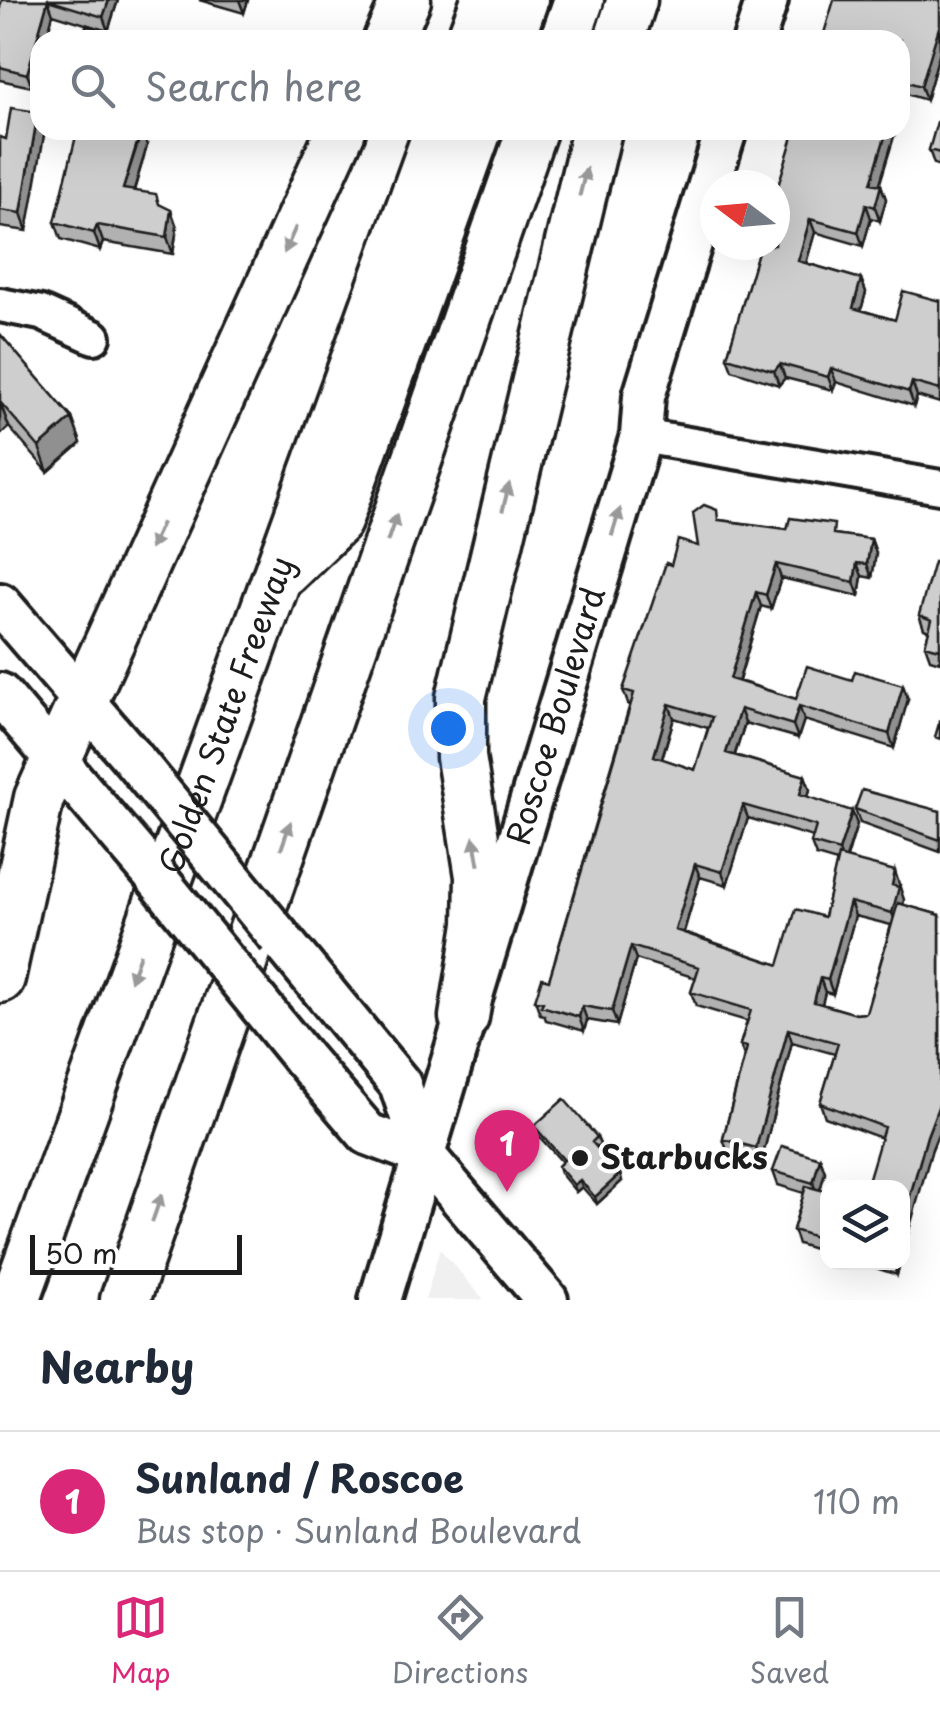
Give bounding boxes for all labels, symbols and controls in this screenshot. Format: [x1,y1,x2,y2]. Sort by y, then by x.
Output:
search box [30,30,910,140]
text: Search here [145,57,362,114]
icon: search [65,58,120,113]
one-way arrow [576,166,592,197]
north arrow [700,170,790,260]
one-way arrow [282,226,299,255]
one-way arrow [499,481,514,512]
one-way arrow [609,507,624,537]
one-way arrow [386,512,401,542]
one-way arrow [148,522,165,551]
street label: Golden State Freeway [145,549,305,880]
street label: Roscoe Boulevard [493,581,616,850]
your location [423,703,474,754]
one-way arrow [279,819,294,849]
one-way arrow [468,835,483,867]
one-way arrow [127,953,142,983]
pin: 1 [474,1110,540,1192]
place label: Starbucks [600,1132,768,1180]
marker: Starbucks [569,1147,591,1169]
map controls [820,1180,910,1270]
button: layers [820,1180,910,1270]
one-way arrow [150,1192,165,1222]
scale bar [30,1230,242,1274]
text: 50 m [45,1231,118,1274]
text: Nearby [40,1334,194,1397]
text: Sunland / Roscoe [135,1449,464,1506]
text: 1 [65,1477,80,1525]
text: 110 m [813,1477,900,1525]
text: Bus stop · Sunland Boulevard [135,1506,581,1554]
tab: Map [111,1590,171,1693]
tab: Directions [392,1590,528,1693]
tab: Saved [750,1590,829,1693]

